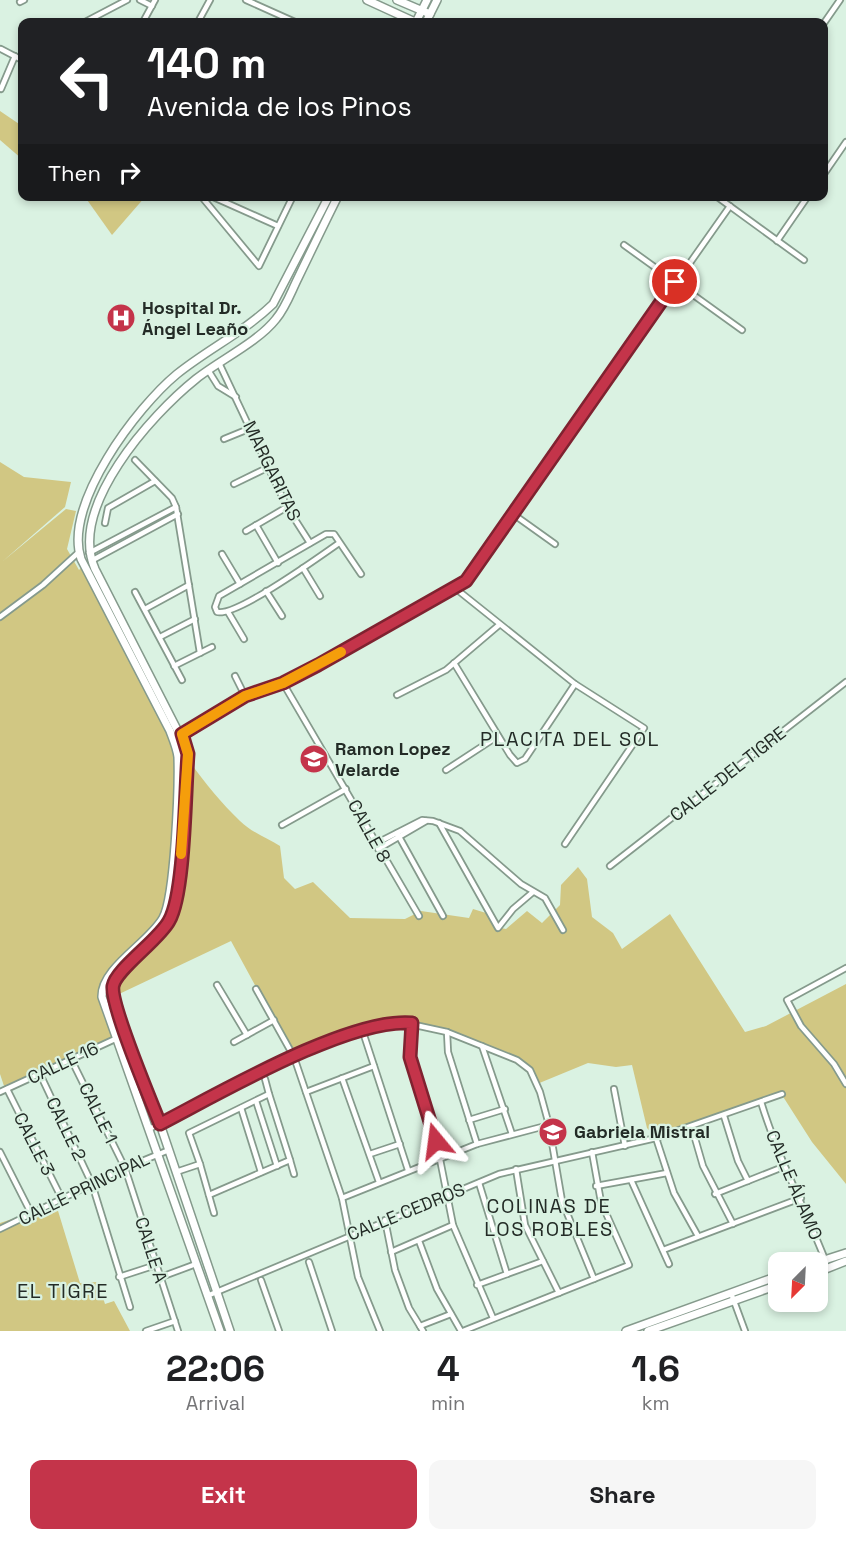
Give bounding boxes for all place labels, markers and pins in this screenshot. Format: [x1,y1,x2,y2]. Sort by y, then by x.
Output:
pin [649,256,700,307]
place label: Hospital Dr. Ángel Leaño [142,296,248,340]
hospital icon: Hospital Dr. Ángel Leaño [105,302,137,334]
place label: Ramon Lopez Velarde [335,737,451,781]
school or university icon: Ramon Lopez Velarde [298,743,330,775]
school or university icon: Gabriela Mistral [537,1116,569,1148]
place label: Gabriela Mistral [574,1120,710,1143]

